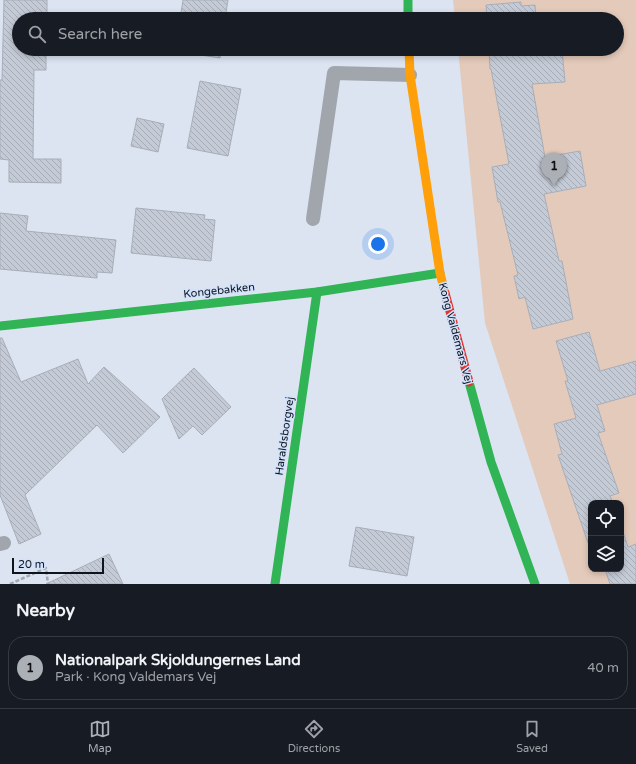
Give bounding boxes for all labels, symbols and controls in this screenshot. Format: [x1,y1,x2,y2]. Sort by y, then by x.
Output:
search box [12,12,624,56]
icon: search [26,23,48,45]
text: Search here [58,25,142,43]
pin: 1 [541,153,567,186]
your location [368,234,388,254]
street label: Kongebakken [183,280,255,301]
street label: Kong Valdemars Vej [436,281,475,385]
street label: Haraldsborgvej [273,396,296,476]
map controls [588,500,624,572]
button: locate [588,500,624,536]
button: layers [588,536,624,572]
scale bar [12,556,104,575]
text: 20 m [18,558,45,571]
text: Nearby [16,600,75,621]
text: Nationalpark Skjoldungernes Land [55,651,301,669]
text: 1 [26,660,34,676]
text: 40 m [587,660,619,676]
text: Park · Kong Valdemars Vej [55,669,216,685]
tab: Map [88,718,112,755]
tab: Directions [288,718,340,755]
tab: Saved [516,718,548,755]

